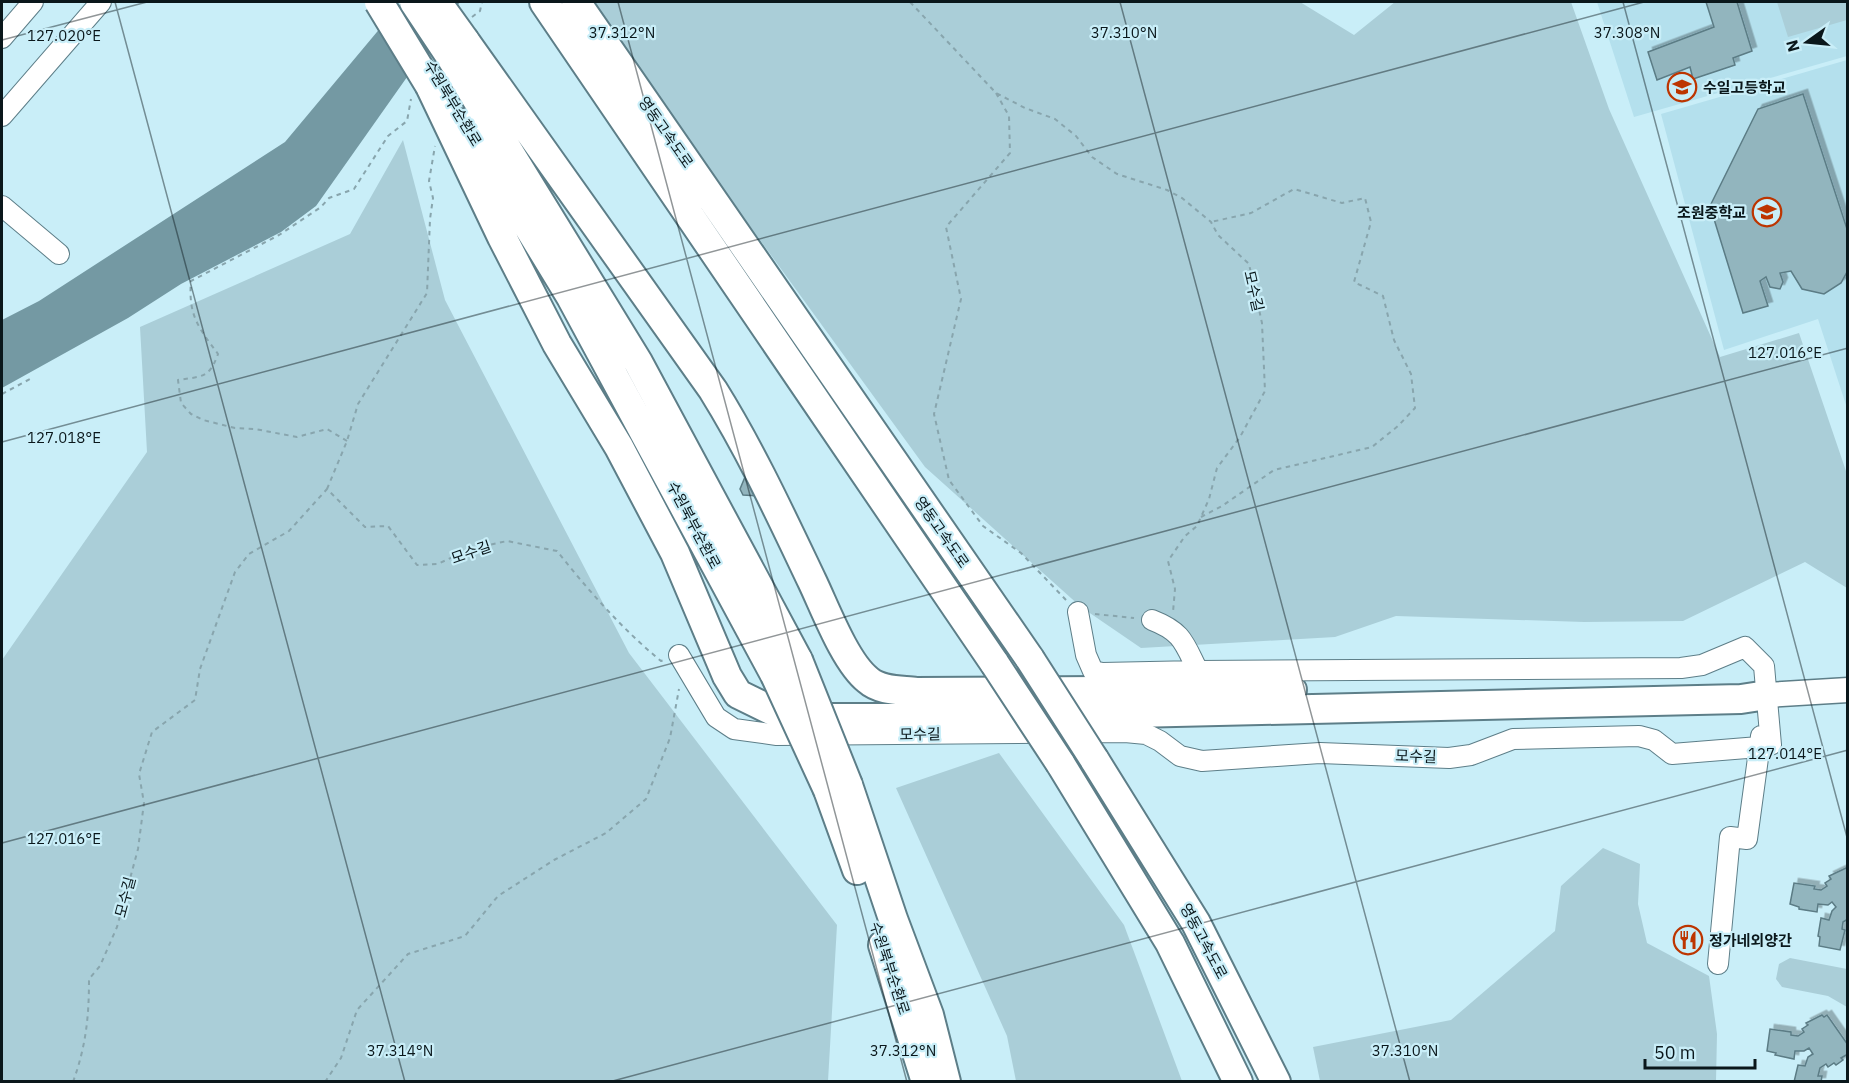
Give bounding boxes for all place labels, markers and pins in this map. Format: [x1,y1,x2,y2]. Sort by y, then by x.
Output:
school or university icon: 수일고등학교 [1666,71,1698,103]
place label: 수일고등학교 [1703,78,1786,97]
school or university icon: 조원중학교 [1751,196,1783,228]
place label: 조원중학교 [1677,203,1746,222]
restaurant icon: 정가네외양간 [1672,924,1704,956]
place label: 정가네외양간 [1709,931,1792,950]

